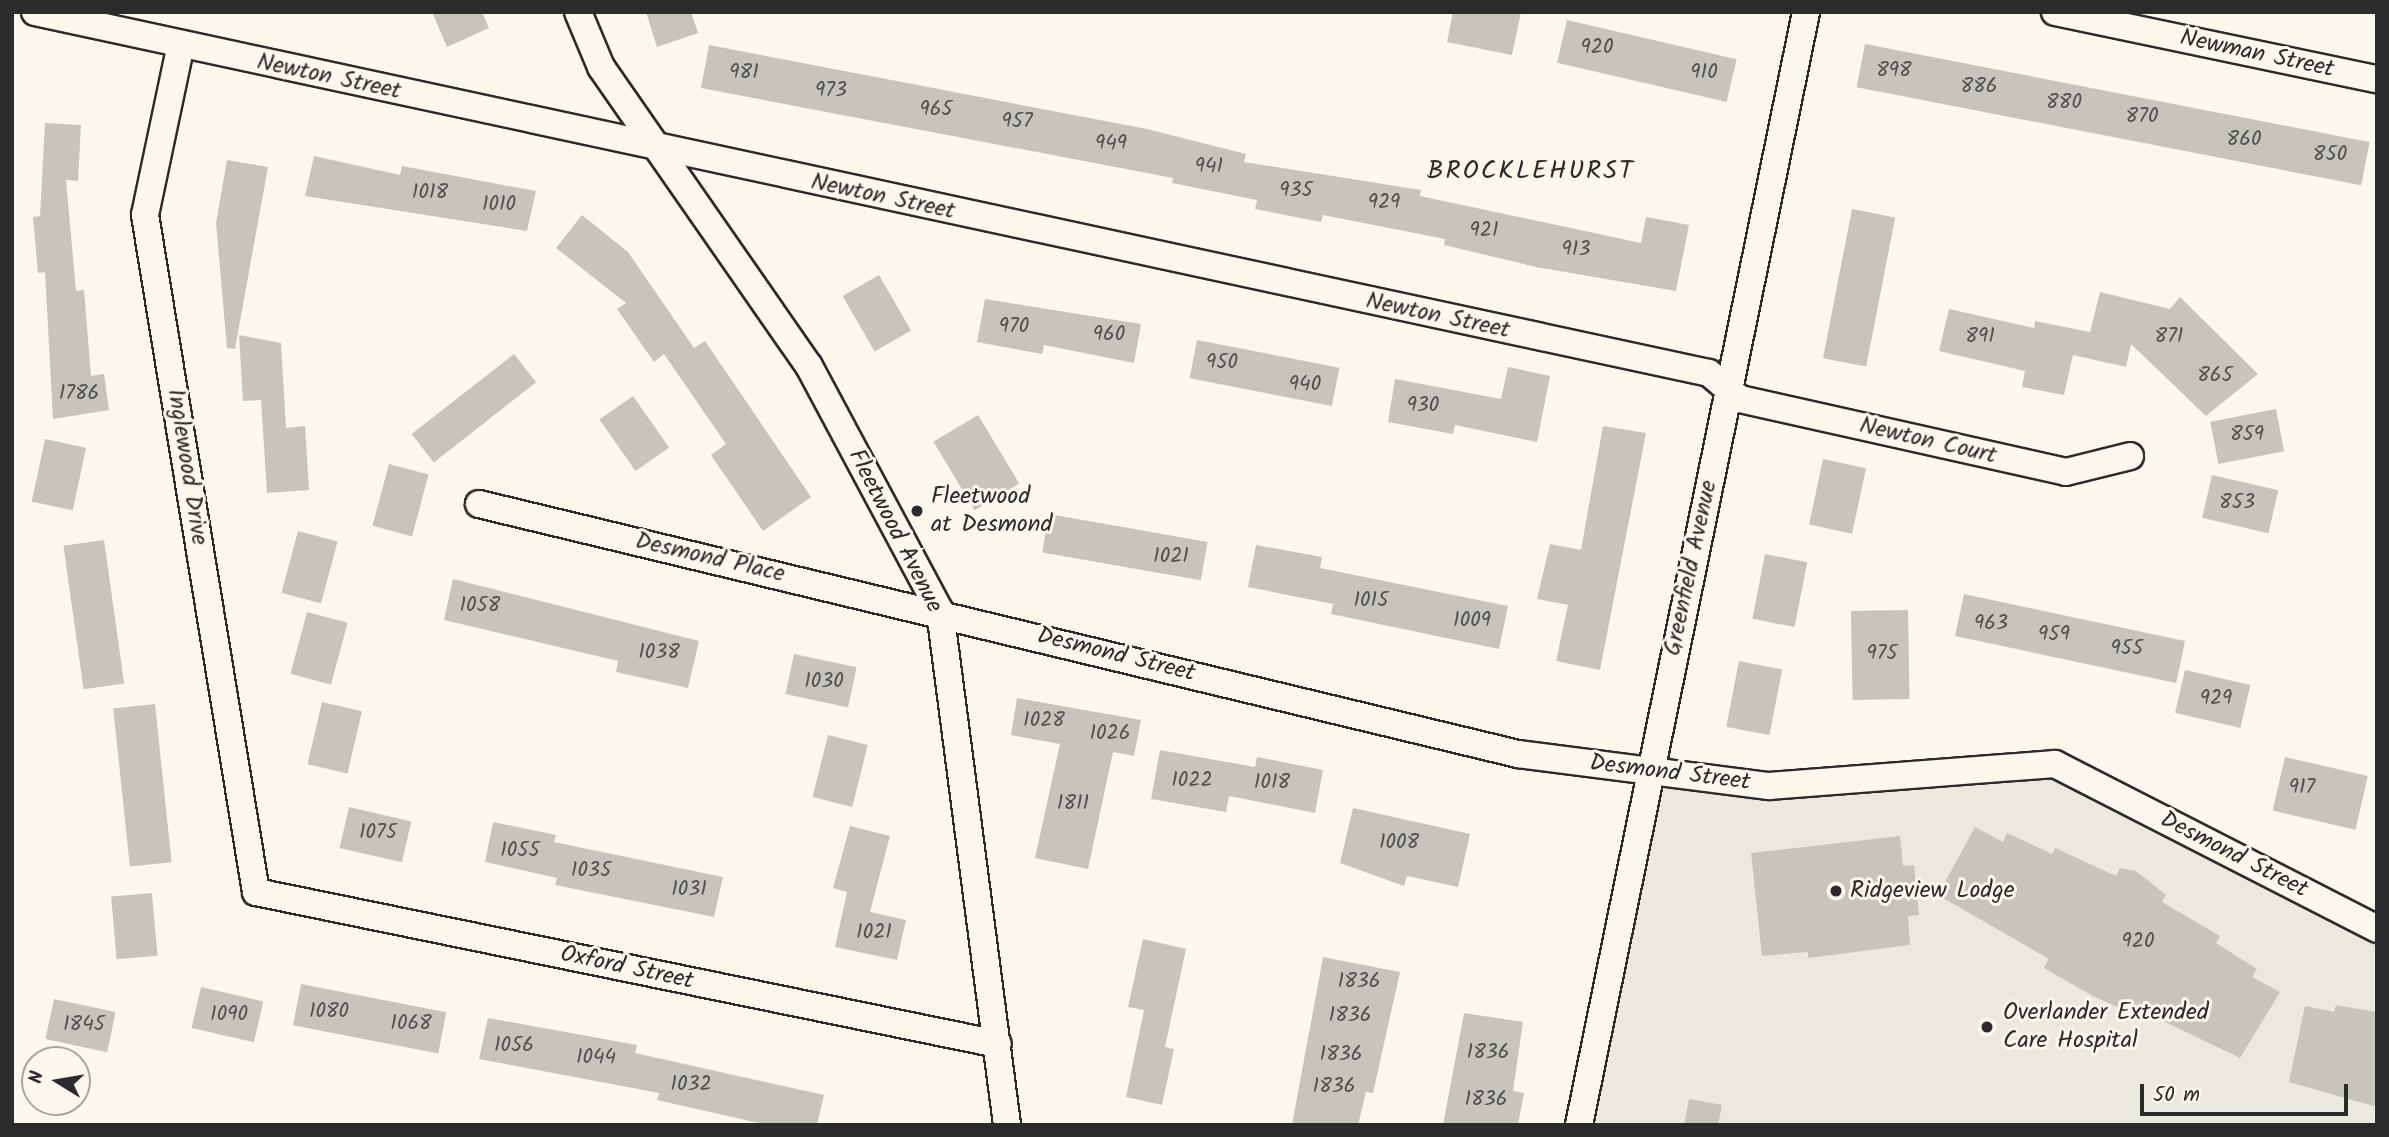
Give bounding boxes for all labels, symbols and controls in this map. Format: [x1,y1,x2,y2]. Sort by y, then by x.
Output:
street label: Newman Street [2177,24,2337,84]
house number: 920 [1581,35,1613,61]
street label: Newton Street [254,48,404,106]
house number: 898 [1876,58,1912,84]
house number: 981 [729,60,759,86]
house number: 910 [1690,60,1718,86]
house number: 886 [1961,74,1997,100]
house number: 973 [815,78,847,104]
house number: 880 [2046,90,2082,116]
house number: 965 [919,97,953,123]
house number: 870 [2126,104,2158,130]
house number: 957 [1001,109,1033,135]
house number: 860 [2227,127,2261,153]
house number: 949 [1095,131,1127,157]
house number: 850 [2313,142,2347,168]
house number: 941 [1195,154,1223,180]
district label: BROCKLEHURST [1429,156,1633,188]
street label: Newton Street [808,168,958,226]
house number: 935 [1279,178,1313,204]
house number: 1018 [412,180,448,206]
house number: 929 [1368,190,1400,216]
house number: 1010 [482,192,516,218]
house number: 921 [1469,218,1499,244]
house number: 913 [1562,237,1590,263]
street label: Newton Street [1363,287,1513,345]
house number: 970 [999,314,1029,340]
house number: 960 [1093,322,1125,348]
house number: 891 [1965,324,1995,350]
house number: 871 [2155,324,2183,350]
house number: 950 [1206,350,1238,376]
house number: 865 [2197,363,2233,389]
house number: 940 [1289,372,1321,398]
house number: 1786 [59,381,99,407]
street label: Inglewood Drive [160,387,214,547]
house number: 930 [1407,393,1439,419]
street label: Newton Court [1857,411,1999,471]
house number: 859 [2230,422,2264,448]
street label: Fleetwood Avenue [841,445,949,617]
street label: Greenfield Avenue [1658,478,1724,658]
place label: Fleetwood at Desmond [931,483,1052,539]
house number: 853 [2219,490,2255,516]
marker: Fleetwood at Desmond [909,503,925,519]
street label: Desmond Place [632,527,788,589]
house number: 1021 [1153,544,1189,570]
house number: 1015 [1354,588,1388,614]
house number: 1058 [459,593,501,619]
house number: 1009 [1453,608,1491,634]
house number: 963 [1974,611,2008,637]
street label: Desmond Street [1034,621,1198,689]
house number: 959 [2038,622,2070,648]
house number: 955 [2111,636,2143,662]
house number: 1038 [638,640,680,666]
house number: 975 [1866,641,1898,667]
house number: 1030 [804,669,844,695]
house number: 929 [2200,686,2232,712]
house number: 1028 [1023,708,1065,734]
house number: 1026 [1090,721,1130,747]
street label: Desmond Street [1588,749,1752,797]
house number: 1022 [1171,768,1213,794]
house number: 1018 [1254,770,1290,796]
house number: 917 [2289,775,2315,801]
house number: 1811 [1057,791,1089,817]
street label: Desmond Street [2155,805,2313,905]
house number: 1075 [359,820,397,846]
house number: 1008 [1379,830,1419,856]
house number: 1055 [500,838,540,864]
house number: 1035 [571,858,611,884]
house number: 1031 [671,877,707,903]
place label: Ridgeview Lodge [1850,877,2014,905]
marker: Ridgeview Lodge [1828,883,1844,899]
house number: 1021 [856,920,892,946]
house number: 920 [2122,929,2154,955]
street label: Oxford Street [558,940,696,996]
house number: 1836 [1338,969,1380,995]
house number: 1080 [309,999,349,1025]
place label: Overlander Extended Care Hospital [2003,999,2209,1055]
house number: 1090 [210,1002,248,1028]
house number: 1836 [1329,1003,1371,1029]
house number: 1068 [390,1011,432,1037]
house number: 1845 [63,1012,105,1038]
marker: Overlander Extended Care Hospital [1977,1017,1997,1037]
house number: 1056 [494,1033,534,1059]
house number: 1836 [1467,1040,1509,1066]
house number: 1836 [1320,1042,1362,1068]
house number: 1044 [576,1045,616,1071]
north arrow [21,1046,91,1116]
text: N [21,1069,53,1086]
scale bar [2144,1070,2352,1114]
house number: 1032 [670,1072,712,1098]
house number: 1836 [1313,1074,1355,1100]
text: 50 m [2153,1079,2200,1112]
house number: 1836 [1465,1087,1507,1113]

